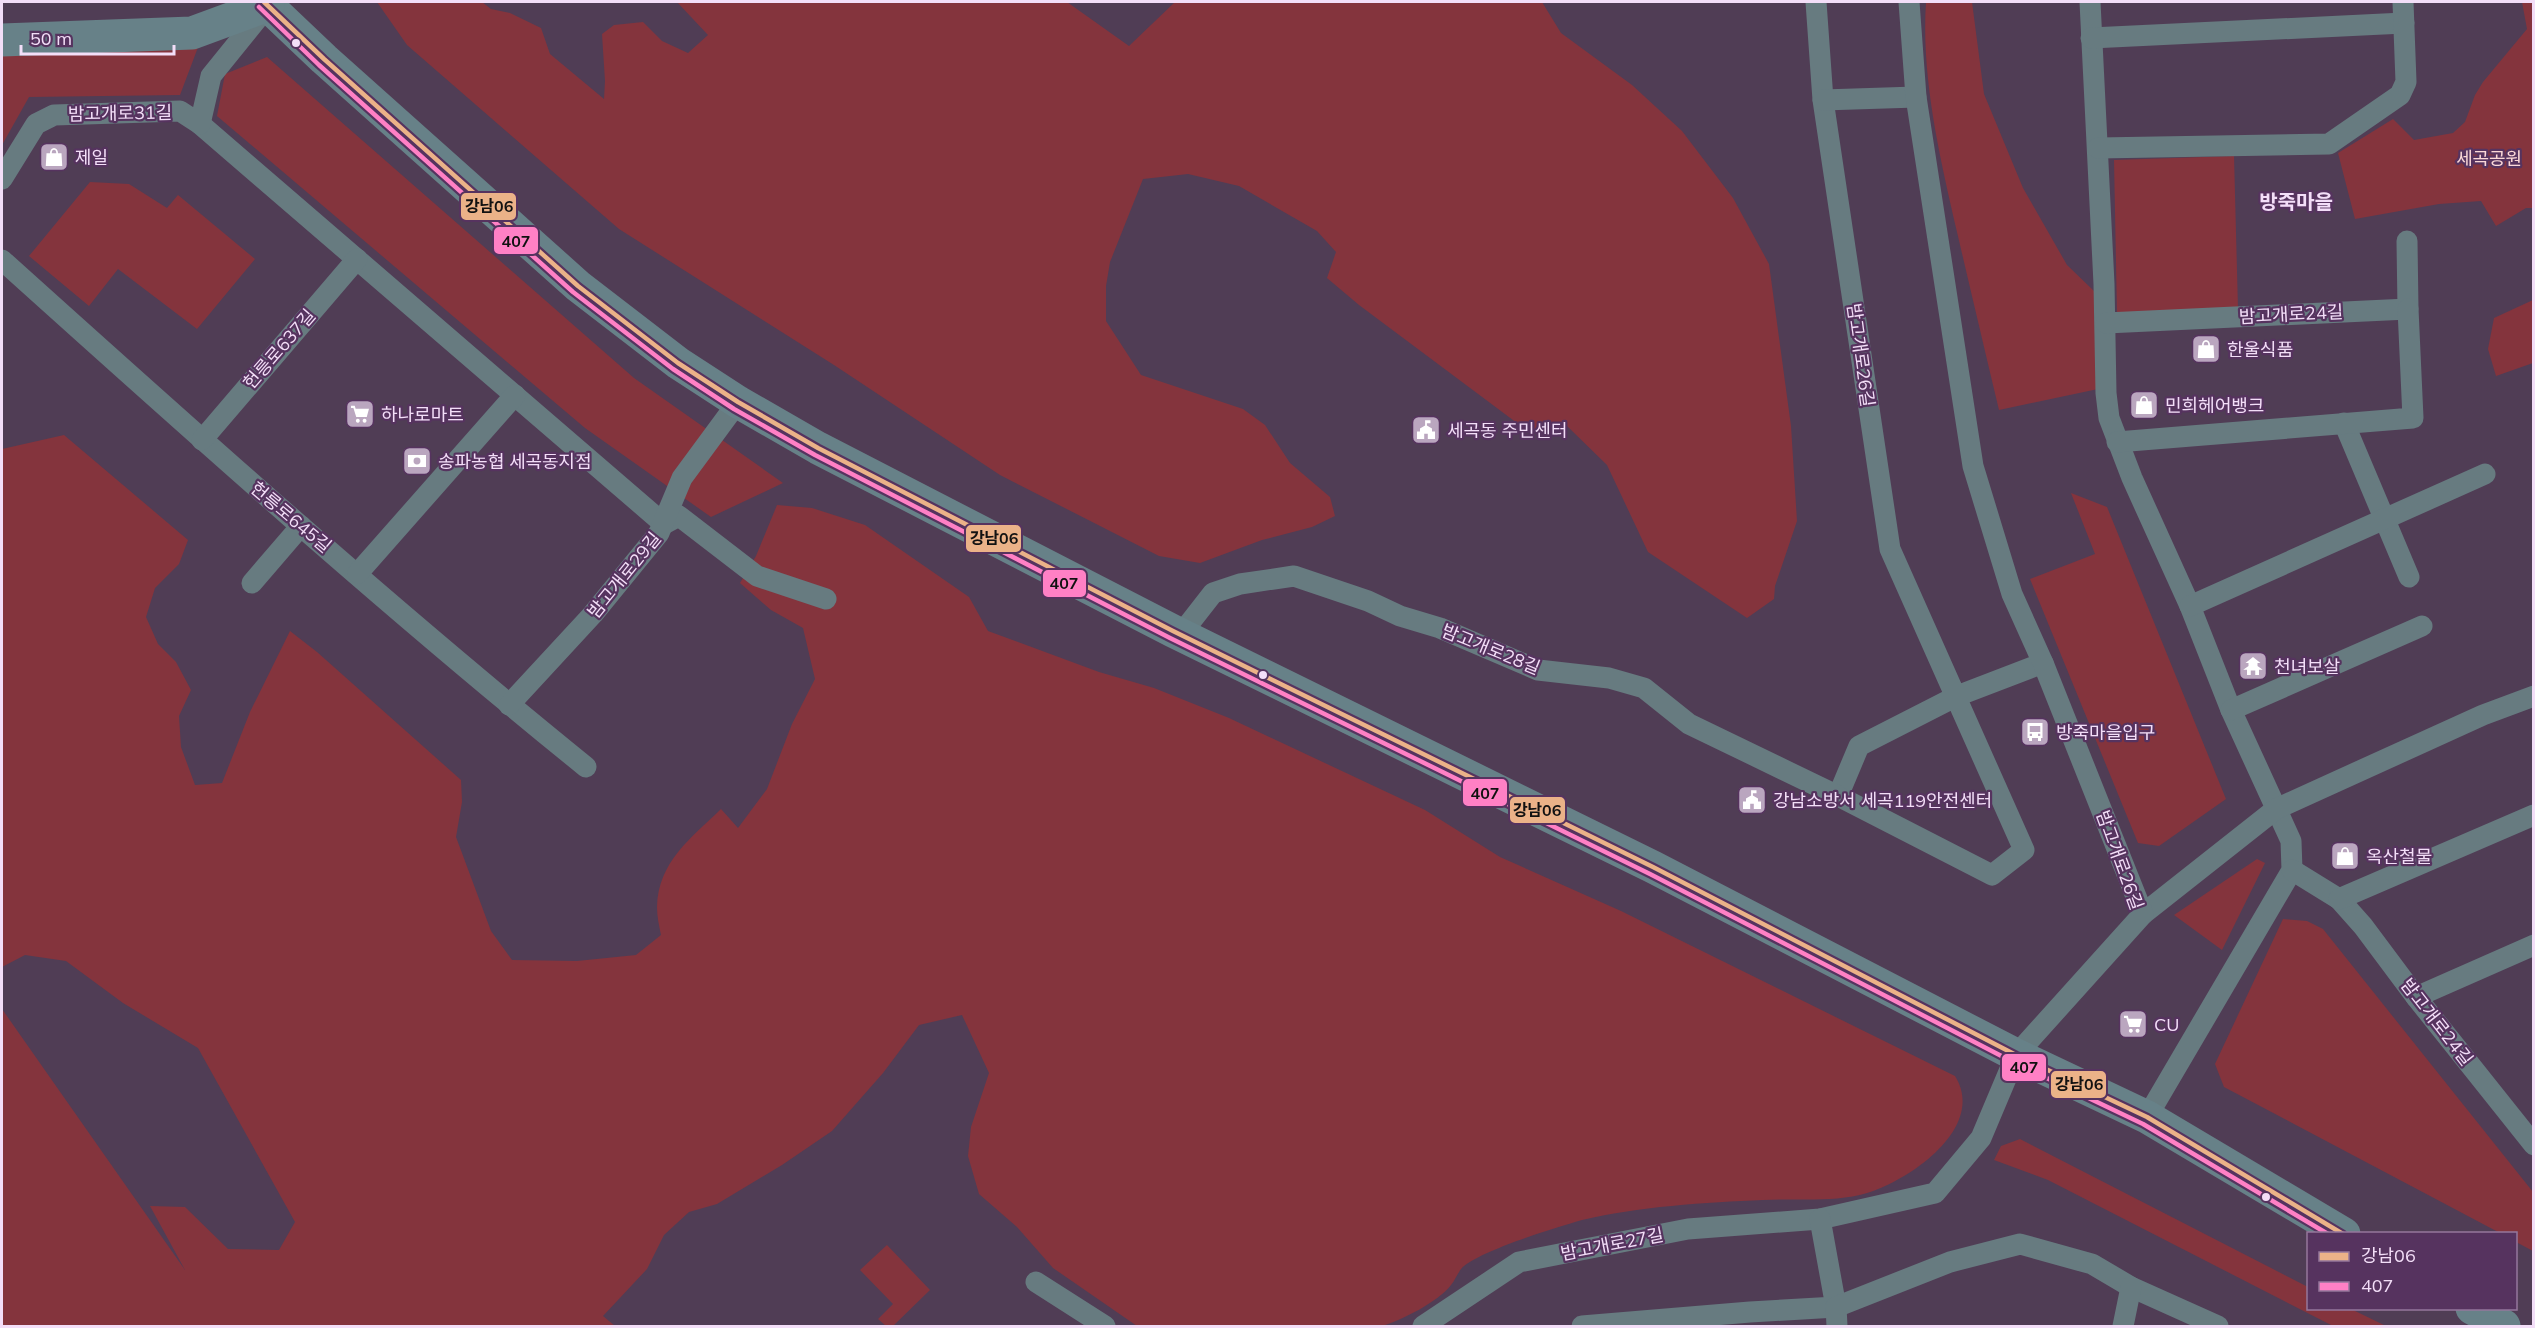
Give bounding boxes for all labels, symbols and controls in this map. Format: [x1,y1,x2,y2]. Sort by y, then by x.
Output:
scale bar [21,18,174,56]
text: 50 m [30,27,72,50]
unlabelled marker [290,37,302,49]
street label: 밤고개로31길 [68,101,172,125]
shop icon: 제일 [38,141,70,173]
place label: 제일 [75,146,108,169]
park label: 세곡공원 [2456,147,2522,170]
district label: 방죽마을 [2259,189,2333,214]
line badge: 강남06 [460,192,517,221]
text: 강남06 [465,196,514,216]
line badge: 407 [493,226,539,255]
text: 407 [502,231,530,251]
street label: 밤고개로24길 [2238,300,2344,328]
street label: 밤고개로26길 [1842,302,1880,408]
street label: 헌릉로637길 [238,304,320,394]
shop icon: 한울식품 [2190,333,2222,365]
place label: 한울식품 [2227,338,2293,361]
shop icon: 민희헤어뱅크 [2128,389,2160,421]
place label: 민희헤어뱅크 [2165,394,2264,417]
supermarket icon: 하나로마트 [344,398,376,430]
place label: 하나로마트 [381,403,464,426]
public building icon: 세곡동 주민센터 [1410,414,1442,446]
place label: 세곡동 주민센터 [1447,419,1568,442]
bank icon: 송파농협 세곡동지점 [401,445,433,477]
place label: 송파농협 세곡동지점 [438,450,592,473]
street label: 헌릉로645길 [246,476,336,558]
line badge: 강남06 [965,524,1022,553]
street label: 밤고개로29길 [582,527,666,623]
text: 강남06 [970,528,1019,548]
line badge: 407 [1042,569,1087,598]
text: 407 [1050,573,1078,593]
street label: 밤고개로28길 [1438,619,1544,679]
temple icon: 천녀보살 [2237,650,2269,682]
place label: 천녀보살 [2274,655,2340,678]
unlabelled marker [1257,669,1269,681]
bus stop icon: 방죽마을입구 [2019,716,2051,748]
place label: 방죽마을입구 [2056,721,2155,744]
line badge: 407 [1462,778,1508,807]
text: 407 [1471,783,1499,803]
public building icon: 강남소방서 세곡119안전센터 [1736,784,1768,816]
place label: 강남소방서 세곡119안전센터 [1773,789,1992,812]
line badge: 강남06 [1509,796,1566,824]
text: 강남06 [1513,800,1562,820]
street label: 밤고개로26길 [2091,807,2149,913]
shop icon: 옥산철물 [2329,840,2361,872]
place label: 옥산철물 [2366,845,2432,868]
street label: 밤고개로24길 [2396,974,2478,1070]
supermarket icon: CU [2117,1008,2149,1040]
place label: CU [2154,1013,2179,1036]
line badge: 407 [2001,1053,2047,1082]
text: 407 [2010,1057,2038,1077]
line badge: 강남06 [2050,1070,2107,1099]
text: 강남06 [2055,1074,2104,1094]
unlabelled marker [2260,1191,2272,1203]
street label: 밤고개로27길 [1559,1223,1665,1265]
legend [2307,1232,2517,1310]
text: 강남06 [2361,1244,2416,1267]
text: 407 [2361,1274,2393,1297]

